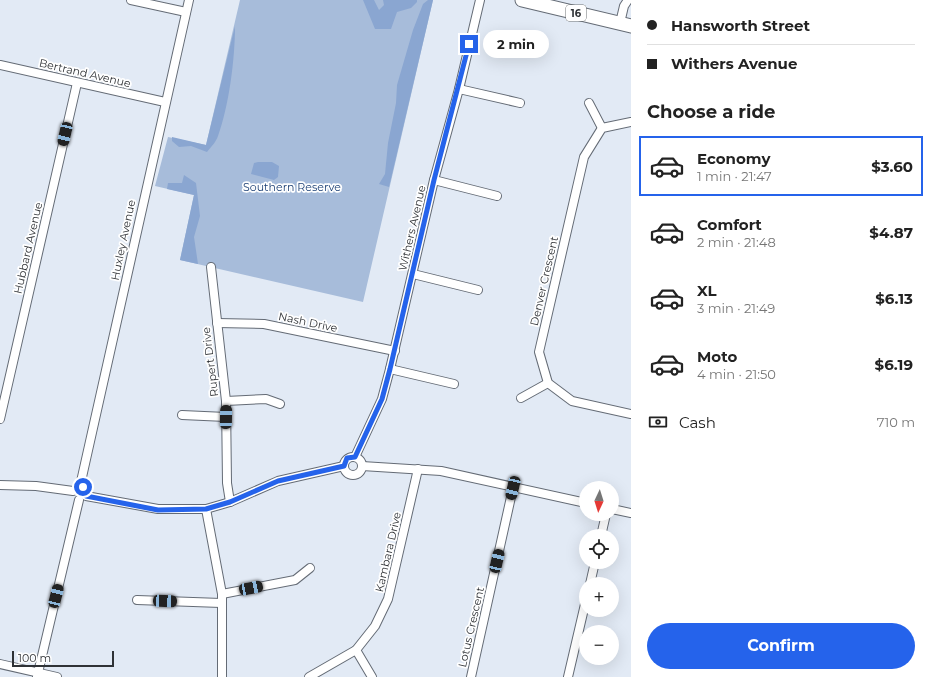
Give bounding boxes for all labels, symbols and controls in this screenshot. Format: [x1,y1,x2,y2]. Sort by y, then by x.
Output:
road number: 16 [566,5,586,21]
text: Hansworth Street [671,16,810,35]
callout: 2 min [483,30,549,58]
route end [460,35,478,53]
text: 2 min [497,36,535,52]
text: Withers Avenue [671,54,797,73]
street label: Bertrand Avenue [38,56,133,90]
text: Choose a ride [647,101,775,123]
car [56,121,74,147]
icon: car [649,148,685,184]
text: Economy [697,149,770,168]
text: $3.60 [871,157,913,176]
text: 1 min · 21:47 [697,168,772,184]
park label: Southern Reserve [243,180,341,194]
street label: Withers Avenue [395,183,429,272]
street label: Huxley Avenue [108,198,138,282]
street label: Hubbard Avenue [11,200,45,295]
icon: car [649,214,685,250]
text: Comfort [697,215,762,234]
text: $4.87 [869,223,913,242]
street label: Denver Crescent [527,234,561,327]
text: 2 min · 21:48 [697,234,776,250]
icon: car [649,280,685,316]
text: XL [697,281,716,300]
text: $6.13 [875,289,913,308]
text: 3 min · 21:49 [697,300,775,316]
street label: Nash Drive [277,309,339,335]
street label: Rupert Drive [199,326,221,398]
icon: car [649,346,685,382]
text: Moto [697,347,737,366]
text: $6.19 [875,355,913,374]
text: 4 min · 21:50 [697,366,776,382]
car [220,405,232,429]
icon: cash [647,411,669,433]
text: Cash [679,413,716,432]
text: 710 m [877,414,915,430]
car [504,475,522,501]
route start [74,478,92,496]
north arrow [579,481,619,521]
map controls [579,481,619,665]
street label: Kambara Drive [372,510,404,593]
button: locate [579,529,619,569]
car [488,548,506,574]
button: + [579,577,619,617]
car [238,580,264,596]
car [47,583,65,609]
street label: Lotus Crescent [455,585,487,669]
car [153,595,177,607]
button: Confirm [647,623,915,669]
button: − [579,625,619,665]
scale bar [12,649,114,668]
text: 100 m [18,651,51,665]

